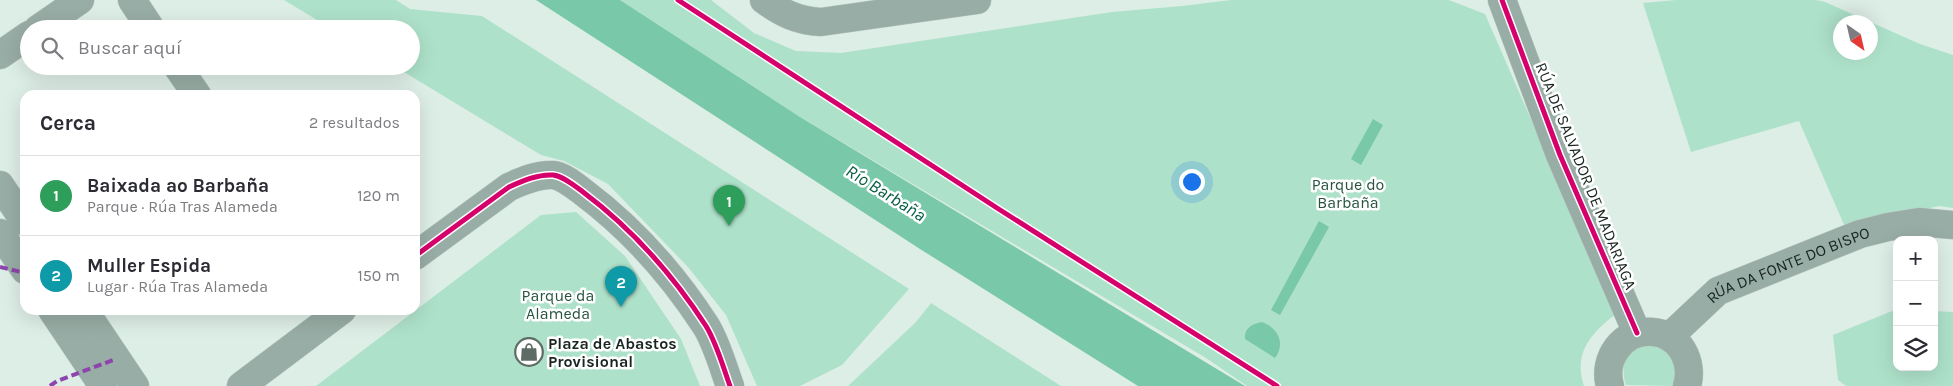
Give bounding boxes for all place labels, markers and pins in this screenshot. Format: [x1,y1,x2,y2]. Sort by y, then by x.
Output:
pin: 1 [713,185,745,226]
pin: 2 [605,266,637,307]
place label: Plaza de Abastos Provisional [548,334,677,371]
shop icon: Plaza de Abastos Provisional [514,337,544,367]

